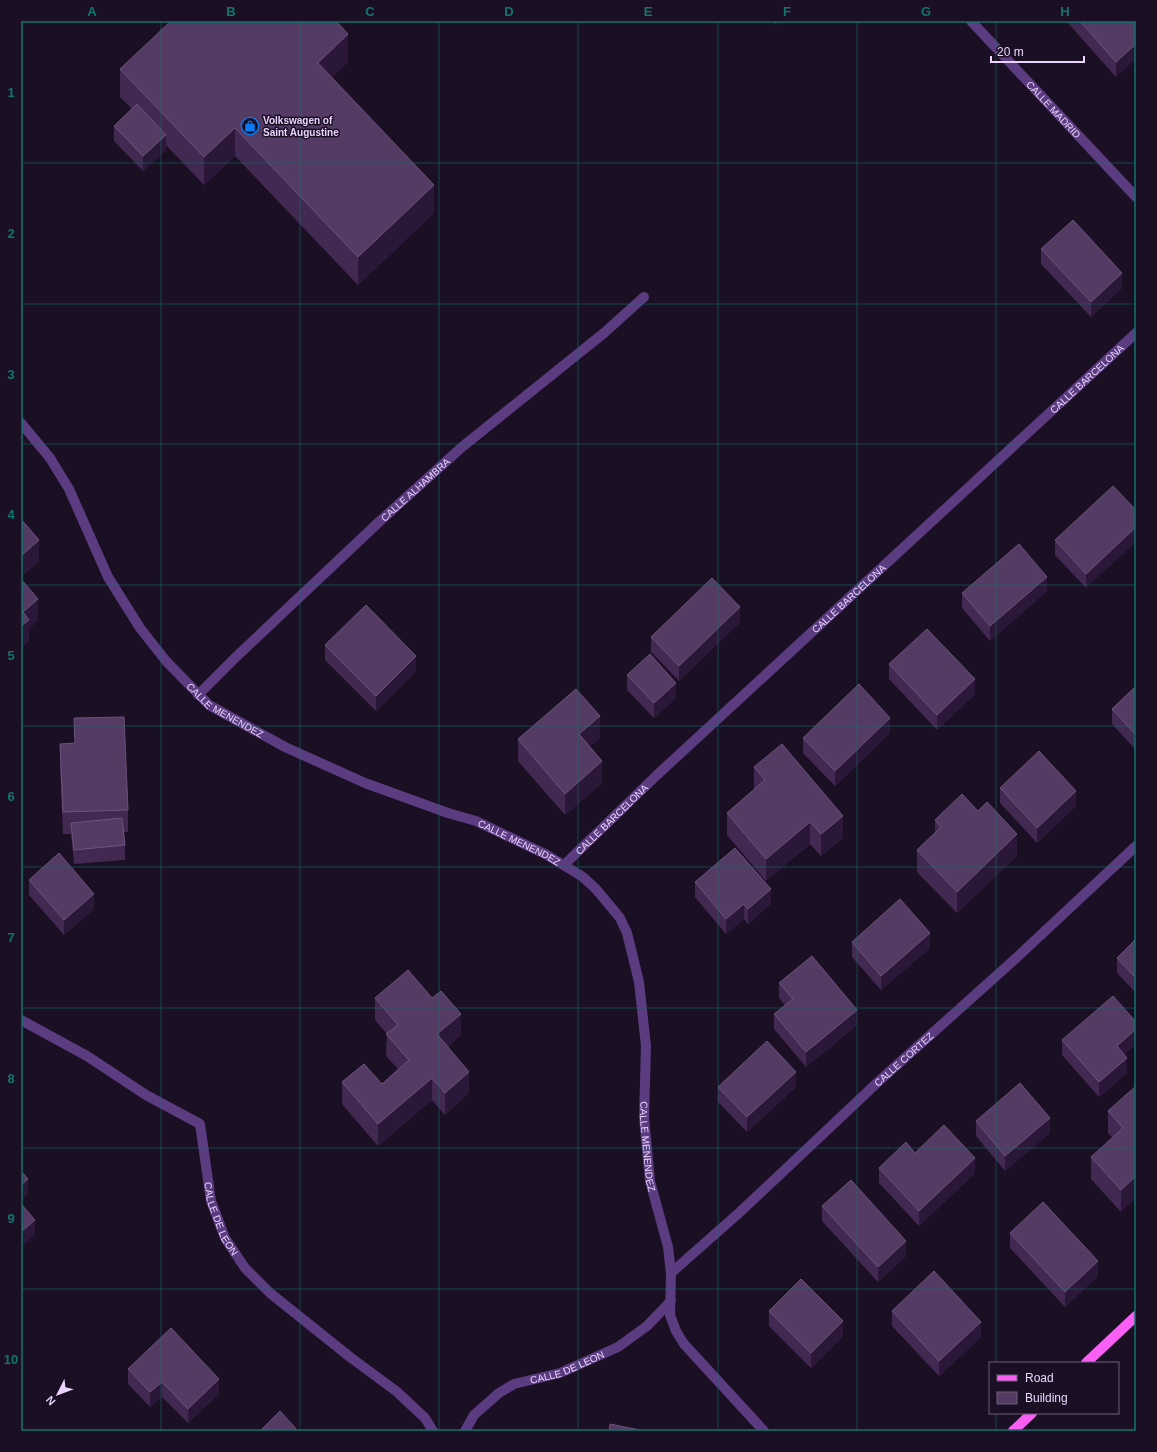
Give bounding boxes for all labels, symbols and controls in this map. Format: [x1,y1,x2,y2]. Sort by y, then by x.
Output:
text: A [87,4,97,19]
text: B [226,4,236,19]
text: C [365,4,375,19]
text: D [504,4,514,19]
text: E [644,4,653,19]
text: F [783,4,791,19]
text: G [921,4,931,19]
text: H [1060,4,1070,19]
scale bar [991,38,1084,64]
text: 20 m [997,45,1024,59]
street label: CALLE MADRID [1024,79,1083,140]
text: 1 [7,85,15,100]
place label: Volkswagen of Saint Augustine [263,115,339,138]
shop icon: Volkswagen of Saint Augustine [240,116,260,136]
text: 2 [7,226,15,241]
street label: CALLE BARCELONA [1048,342,1126,415]
text: 3 [7,367,15,382]
street label: CALLE ALHAMBRA [378,455,452,523]
text: 4 [7,507,15,522]
street label: CALLE BARCELONA [809,561,888,635]
text: 5 [7,648,15,663]
street label: CALLE MENENDEZ [185,680,266,740]
street label: CALLE BARCELONA [573,781,650,857]
text: 6 [7,789,15,804]
street label: CALLE MENENDEZ [476,817,563,867]
text: 7 [7,930,15,945]
street label: CALLE CORTEZ [872,1030,935,1088]
text: 8 [7,1071,15,1086]
street label: CALLE MENENDEZ [638,1101,658,1193]
street label: CALLE DE LEON [203,1181,240,1257]
text: 9 [7,1211,15,1226]
street label: CALLE DE LEON [529,1348,606,1385]
text: 10 [4,1352,18,1367]
legend [989,1362,1119,1414]
text: Road [1025,1371,1054,1385]
north arrow [38,1374,78,1414]
text: Building [1025,1391,1068,1405]
text: N [43,1394,58,1408]

